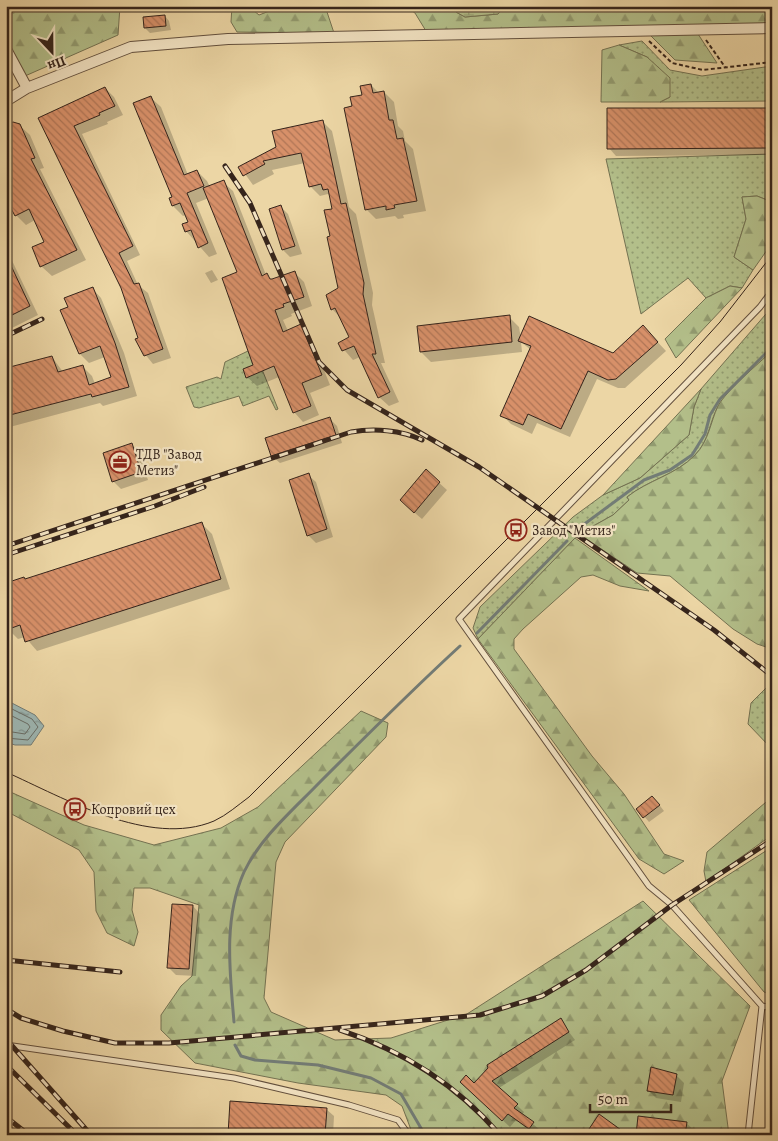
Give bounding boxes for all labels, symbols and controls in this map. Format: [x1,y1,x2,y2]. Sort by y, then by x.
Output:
north arrow [28,28,78,78]
text: Пн [45,51,69,76]
place label: ТДВ "Завод Метиз" [136,445,202,480]
office icon: ТДВ "Завод Метиз" [108,450,132,474]
bus stop icon: Завод "Метиз" [504,518,528,542]
place label: Завод "Метиз" [532,521,615,540]
bus stop icon: Копровий цех [63,797,87,821]
place label: Копровий цех [91,800,176,819]
scale bar [590,1081,672,1113]
text: 50 m [598,1089,628,1109]

